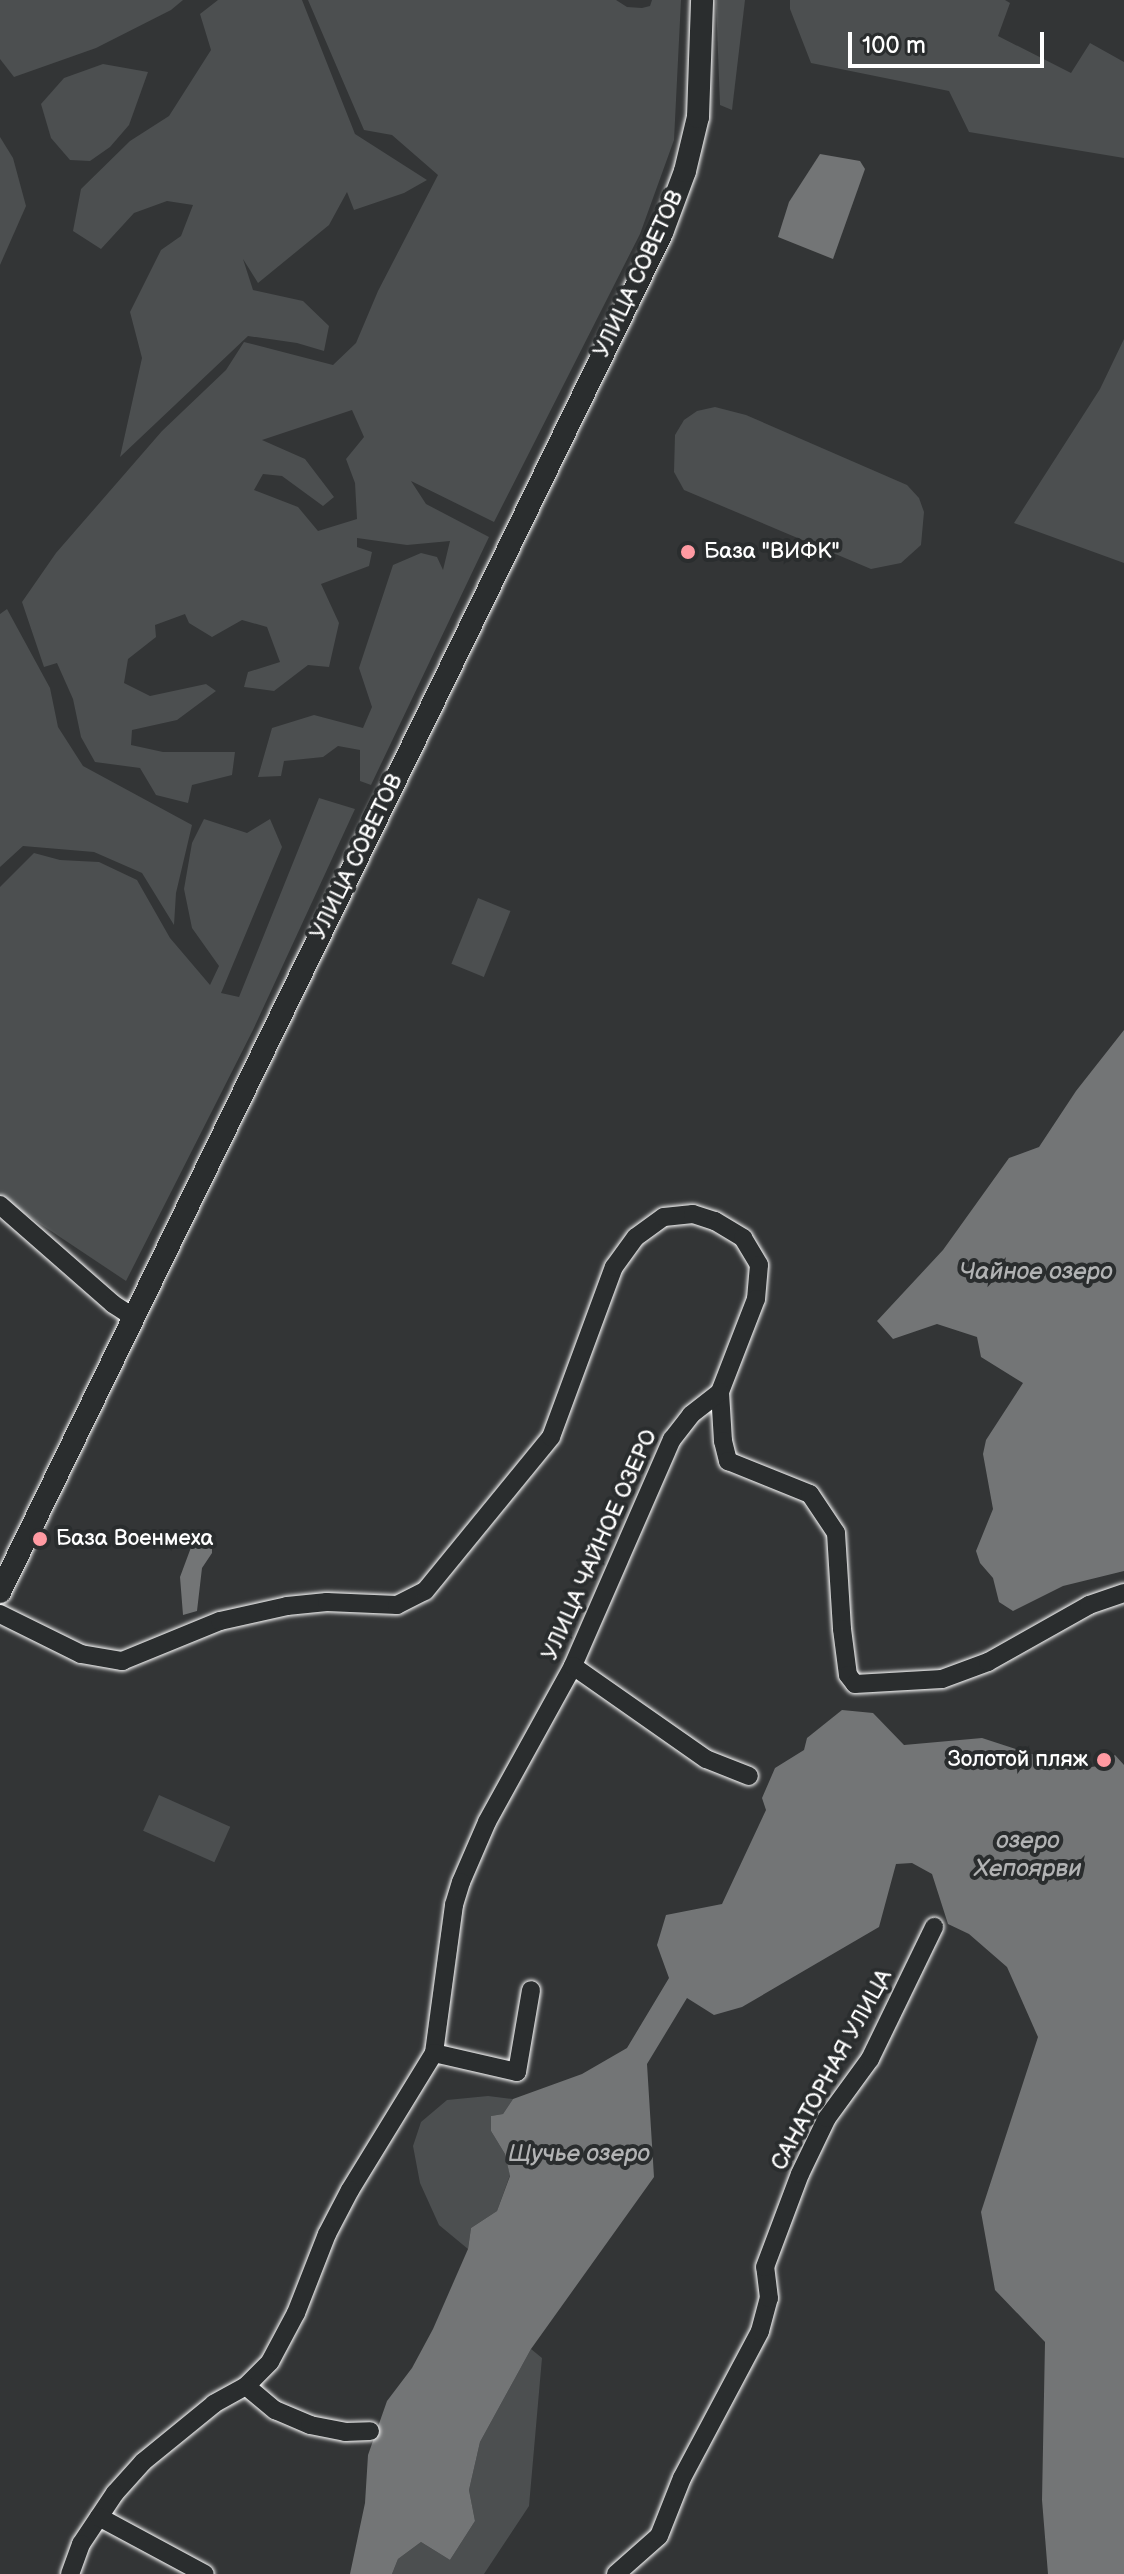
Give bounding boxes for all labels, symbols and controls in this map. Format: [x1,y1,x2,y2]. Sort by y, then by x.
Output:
scale bar [852,16,1048,66]
text: 100 m [862,31,926,60]
street label: УЛИЦА СОВЕТОВ [589,186,689,362]
place label: База "ВИФК" [704,539,840,565]
marker: База "ВИФК" [679,543,697,561]
street label: УЛИЦА СОВЕТОВ [305,770,409,944]
water label: Чайное озеро [959,1258,1113,1286]
street label: УЛИЦА ЧАЙНОЕ ОЗЕРО [537,1425,663,1665]
place label: База Военмеха [56,1526,213,1552]
marker: База Военмеха [31,1530,49,1548]
place label: Золотой пляж [948,1747,1088,1773]
marker: Золотой пляж [1095,1751,1113,1769]
water label: озеро Хепоярви [974,1827,1082,1883]
street label: САНАТОРНАЯ УЛИЦА [766,1965,898,2175]
water label: Щучье озеро [508,2140,650,2168]

